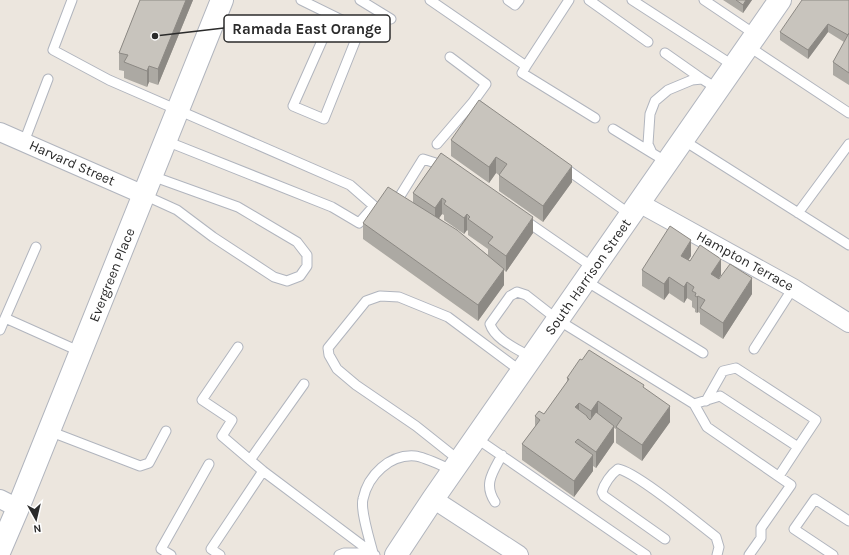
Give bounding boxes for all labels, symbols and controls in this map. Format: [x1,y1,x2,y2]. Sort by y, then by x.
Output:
callout: Ramada East Orange [224,15,390,42]
text: Ramada East Orange [232,20,382,38]
street label: Harvard Street [27,137,117,189]
street label: South Harrison Street [541,216,635,338]
street label: Evergreen Place [85,226,139,324]
street label: Hampton Terrace [693,227,797,295]
north arrow [16,499,56,539]
text: N [33,521,42,535]

